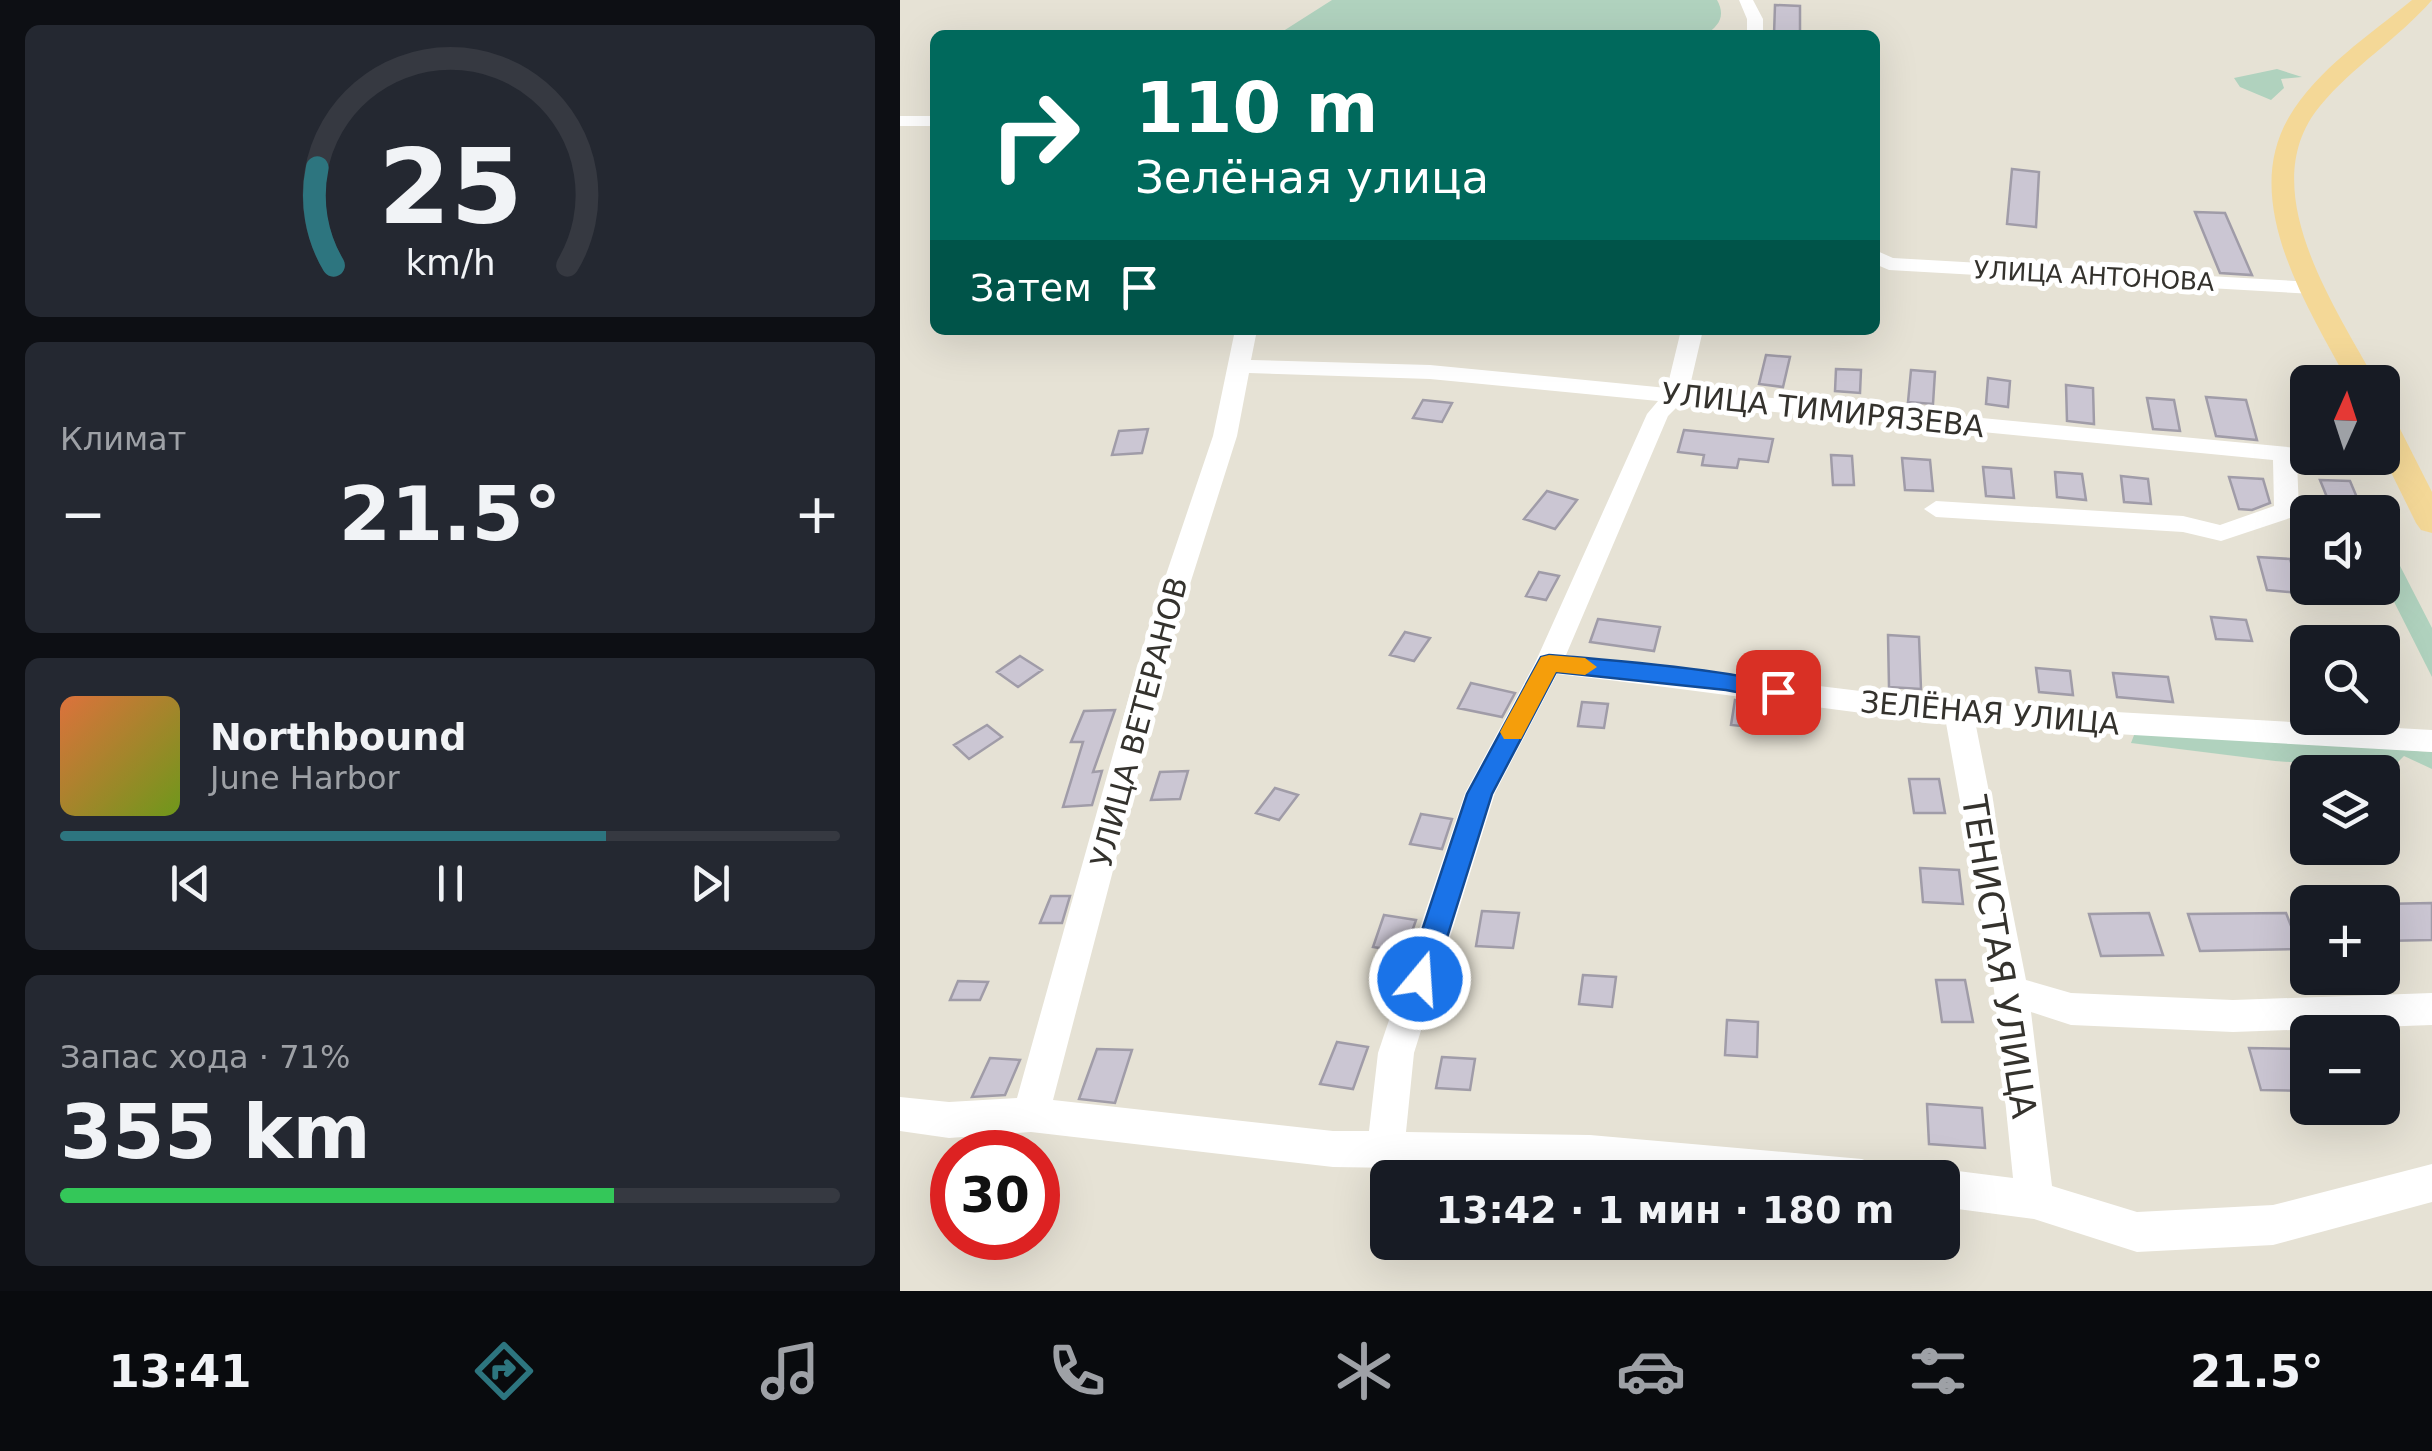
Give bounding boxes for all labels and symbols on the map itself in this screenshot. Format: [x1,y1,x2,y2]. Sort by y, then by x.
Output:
street label: УЛИЦА АНТОНОВА [1973,255,2215,297]
north arrow [2290,365,2400,475]
street label: УЛИЦА ТИМИРЯЗЕВА [1660,376,1986,444]
street label: УЛИЦА ВЕТЕРАНОВ [1083,573,1195,871]
pin [1736,650,1821,735]
street label: ЗЕЛЁНАЯ УЛИЦА [1859,684,2122,742]
street label: ТЕНИСТАЯ УЛИЦА [1954,792,2044,1121]
position arrow [1368,927,1472,1031]
speed limit sign: 30 [930,1130,1060,1260]

